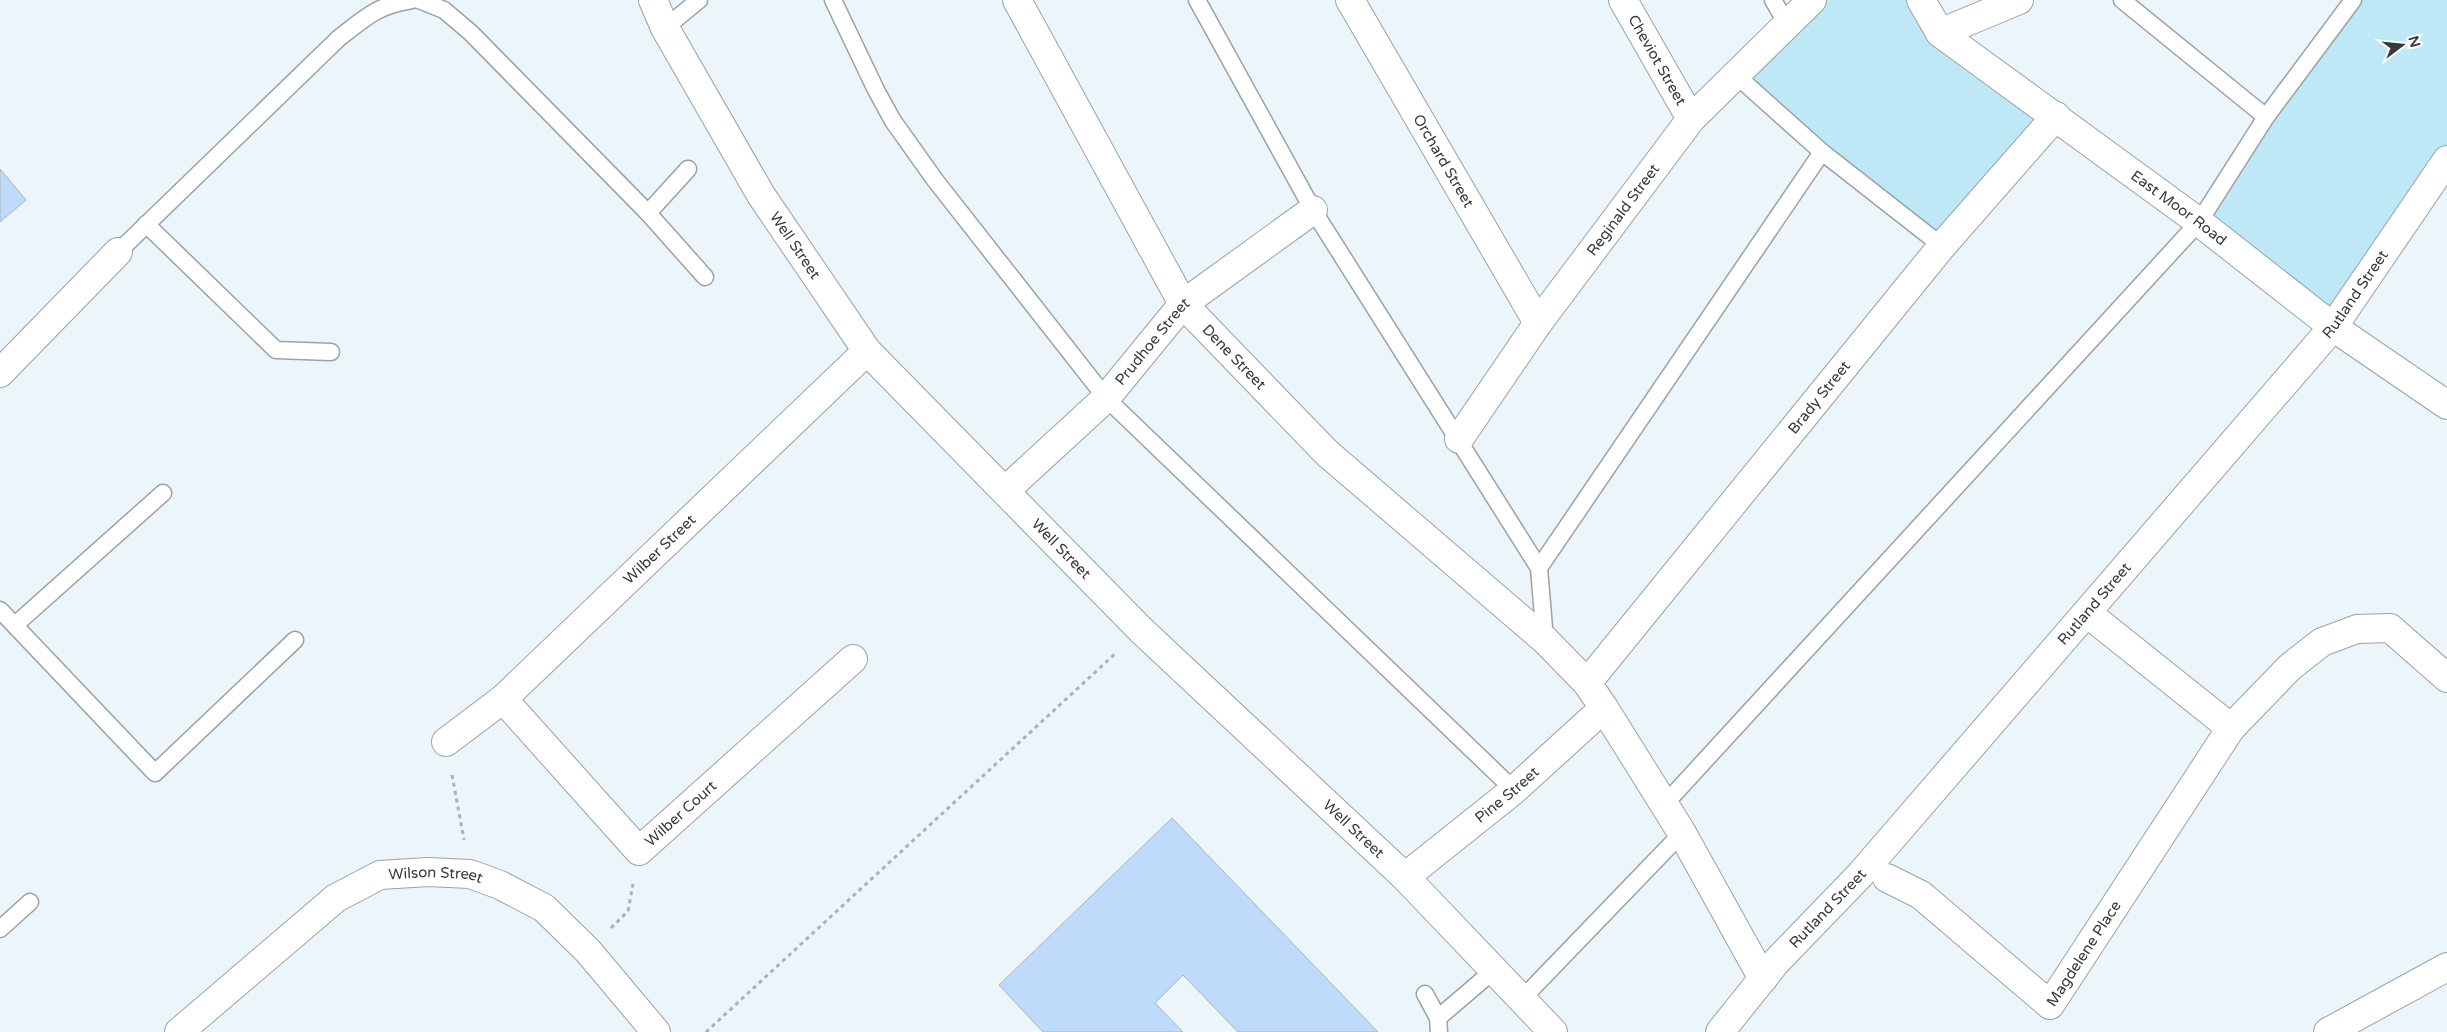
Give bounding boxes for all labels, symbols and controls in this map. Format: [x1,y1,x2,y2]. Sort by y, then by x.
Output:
street label: Cheviot Street [1624,11,1690,109]
north arrow [2377,20,2427,70]
text: N [2404,34,2424,49]
street label: Orchard Street [1409,111,1478,211]
street label: Reginald Street [1583,160,1663,259]
street label: East Moor Road [2127,166,2230,249]
street label: Well Street [766,208,825,283]
street label: Rutland Street [2318,246,2392,342]
street label: Prudhoe Street [1111,293,1193,389]
street label: Dene Street [1199,321,1270,394]
street label: Brady Street [1784,357,1854,438]
street label: Wilber Street [620,510,700,588]
street label: Well Street [1028,515,1095,583]
street label: Rutland Street [2054,559,2135,649]
street label: Pine Street [1471,763,1543,827]
street label: Wilber Court [641,777,720,850]
street label: Well Street [1319,796,1388,862]
street label: Wilson Street [388,863,486,887]
street label: Rutland Street [1785,865,1870,952]
street label: Magdelene Place [2042,897,2125,1010]

